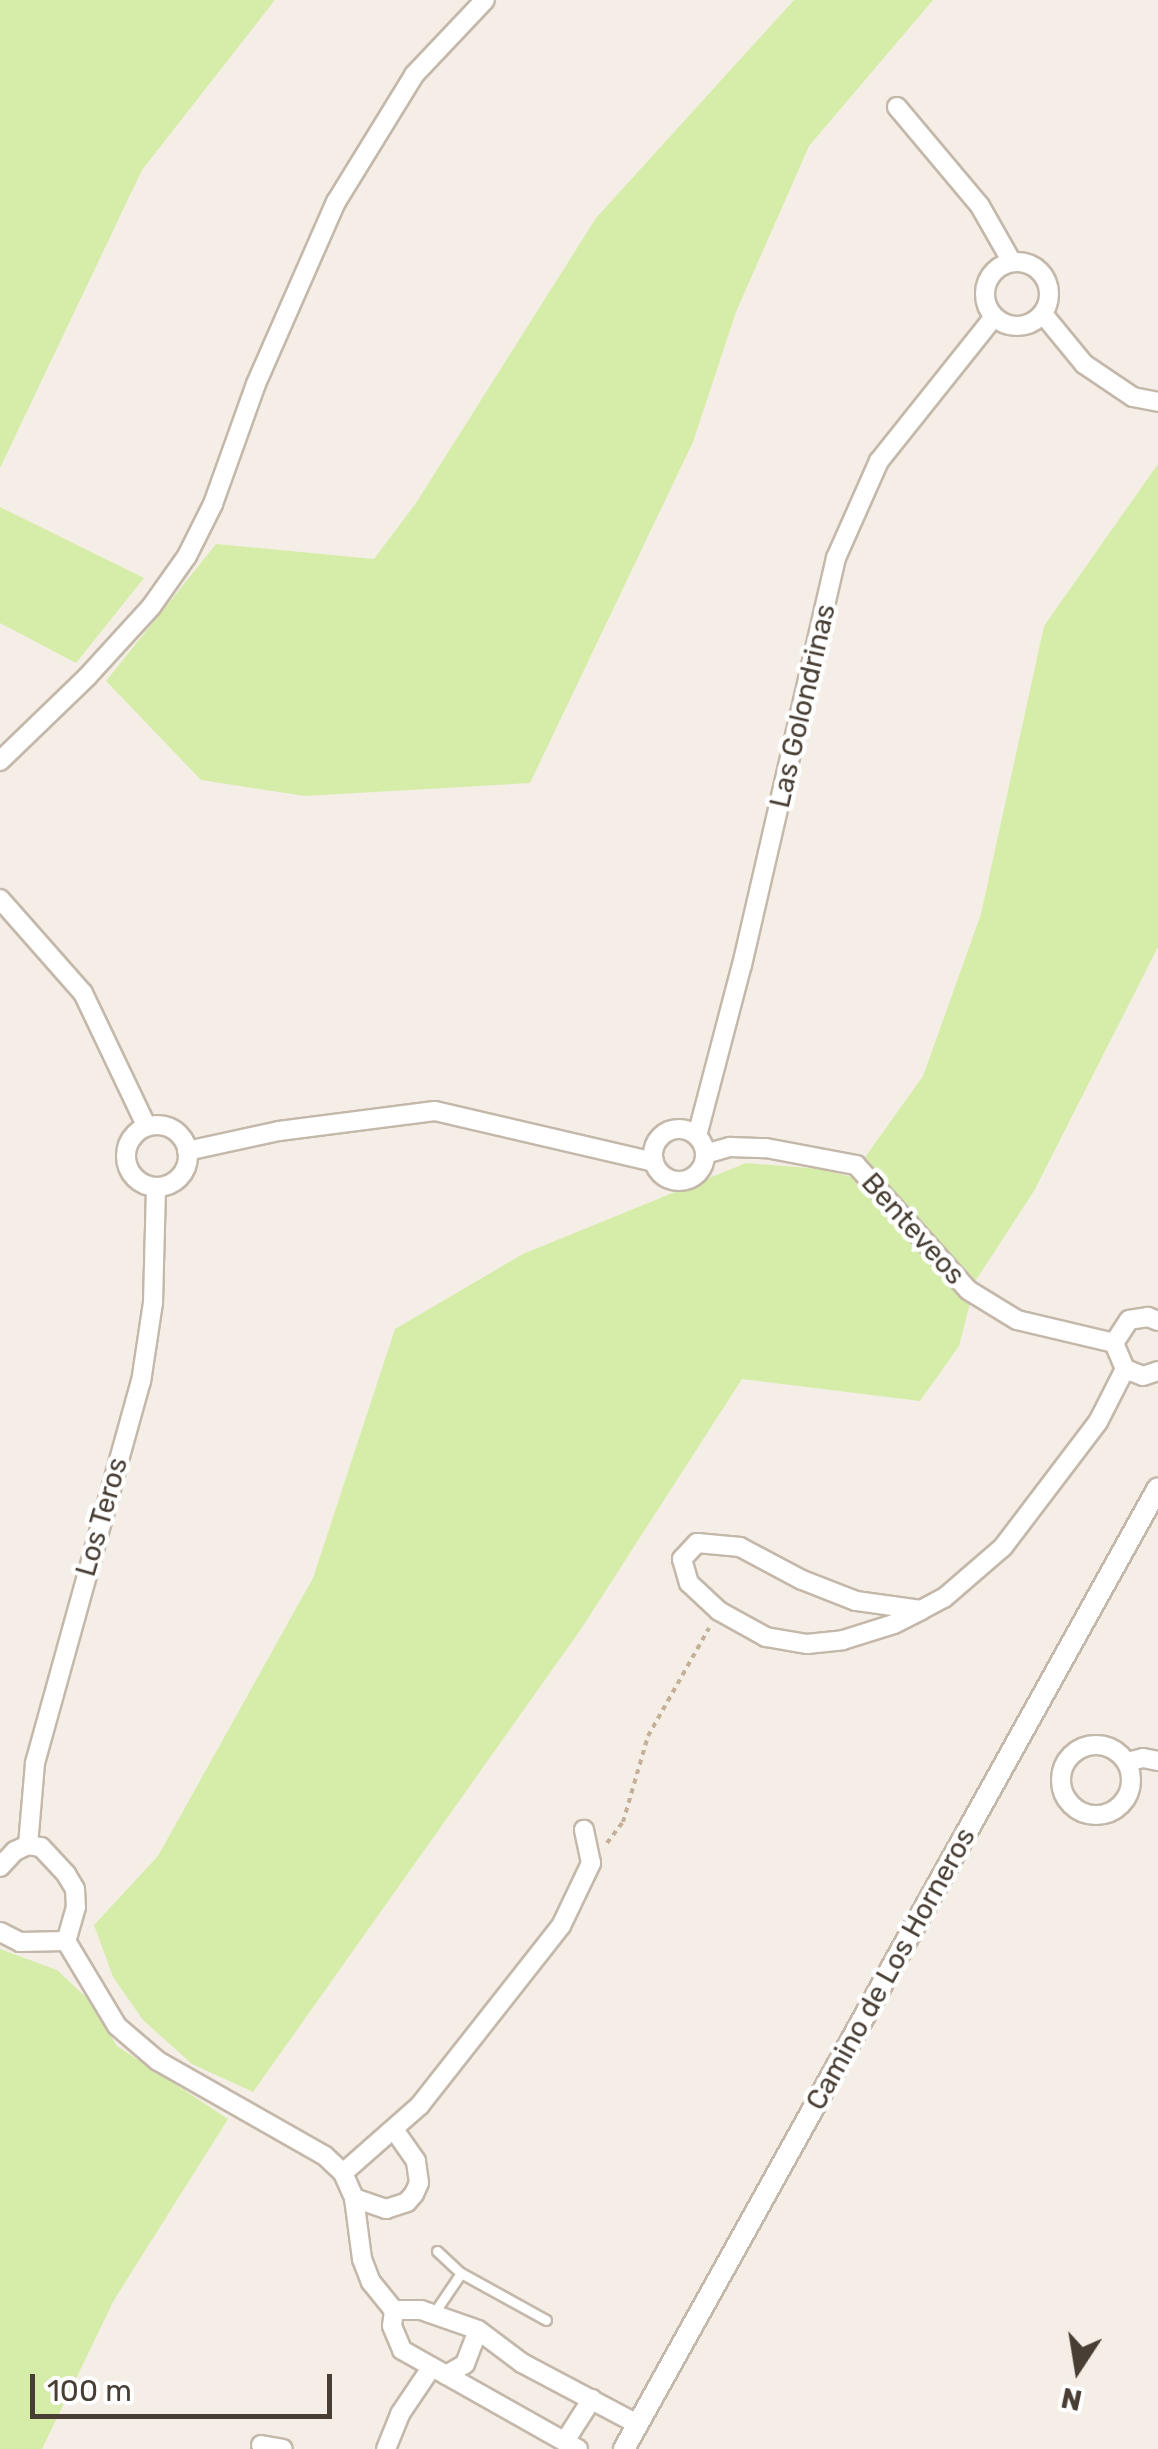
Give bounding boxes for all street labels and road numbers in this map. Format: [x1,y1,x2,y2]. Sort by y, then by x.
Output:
street label: Las Golondrinas [763,601,843,811]
street label: Benteveos [854,1166,972,1292]
street label: Los Teros [69,1453,135,1581]
street label: Camino de Los Horneros [799,1822,983,2116]

